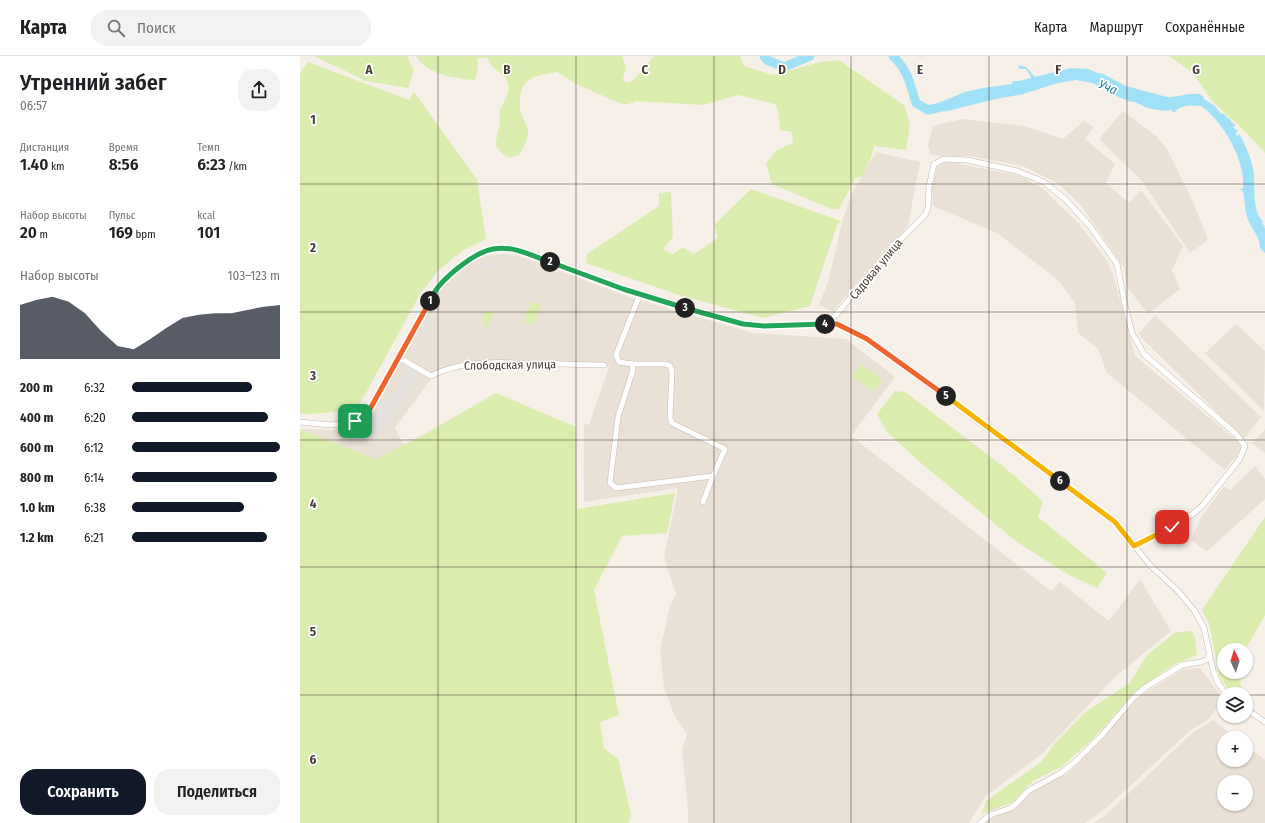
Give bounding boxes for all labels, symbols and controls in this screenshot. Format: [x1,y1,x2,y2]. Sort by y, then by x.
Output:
search box [91,10,371,46]
text: Карта [20,16,67,39]
icon: search [105,17,127,39]
text: Поиск [137,19,175,37]
text: Карта [1034,19,1067,36]
text: Маршрут [1089,19,1143,36]
text: Сохранённые [1165,19,1245,36]
text: A [364,62,373,77]
text: B [503,62,511,77]
text: C [642,62,649,77]
text: D [778,62,786,77]
text: E [917,62,923,77]
text: F [1055,62,1061,77]
text: G [1192,62,1200,77]
text: Утренний забег [20,69,167,96]
button: share [238,69,280,111]
water label: Уча [1096,76,1120,98]
text: 06:57 [20,98,47,113]
text: 1 [310,112,316,127]
text: Дистанция [20,141,69,154]
text: Время [109,141,138,154]
text: Темп [197,141,220,154]
text: 1.40 [20,154,48,175]
text: 8:56 [109,154,139,175]
text: 6:23 [197,154,226,175]
text: km [48,160,64,173]
text: /km [226,160,247,173]
text: Набор высоты [20,209,87,222]
text: Пульс [109,209,136,222]
text: kcal [197,209,215,222]
text: 20 [20,222,37,243]
text: 169 [109,222,133,243]
text: 101 [197,222,220,243]
text: m [37,228,48,241]
text: bpm [133,228,156,241]
street label: Садовая улица [847,236,905,302]
text: 2 [309,240,316,255]
pin: 2 [540,252,560,272]
text: 2 [547,255,553,268]
text: Набор высоты [20,268,99,283]
text: 103–123 m [227,268,280,283]
pin: 1 [420,291,440,311]
text: 1 [428,294,432,307]
pin: 3 [675,298,695,318]
text: 3 [682,301,688,314]
pin: 4 [815,314,835,334]
text: 4 [822,317,828,330]
street label: Слободская улица [464,357,556,373]
text: 3 [309,368,316,383]
text: 200 m [20,380,53,395]
text: 6:32 [84,380,105,395]
pin: 5 [936,386,956,406]
text: 5 [943,389,949,402]
pin [338,404,372,438]
text: 400 m [20,410,54,425]
text: 6:20 [84,410,106,425]
icon: arrive [344,410,366,432]
text: 600 m [20,440,54,455]
text: 6:12 [84,440,103,455]
text: 800 m [20,470,54,485]
text: 6:14 [84,470,104,485]
pin: 6 [1050,471,1070,491]
text: 6 [1057,474,1063,487]
text: 4 [310,496,317,511]
text: 1.0 km [20,500,55,515]
text: 6:38 [84,500,106,515]
pin [1155,510,1189,544]
icon: check [1161,516,1183,538]
text: 1.2 km [20,530,54,545]
text: 6:21 [84,530,104,545]
text: 5 [310,624,316,639]
north arrow [1217,643,1253,679]
map controls [1217,643,1253,811]
button: layers [1217,687,1253,723]
button: + [1217,731,1253,767]
text: 6 [310,752,317,767]
button: Сохранить [20,769,146,815]
button: Поделиться [154,769,280,815]
button: − [1217,775,1253,811]

